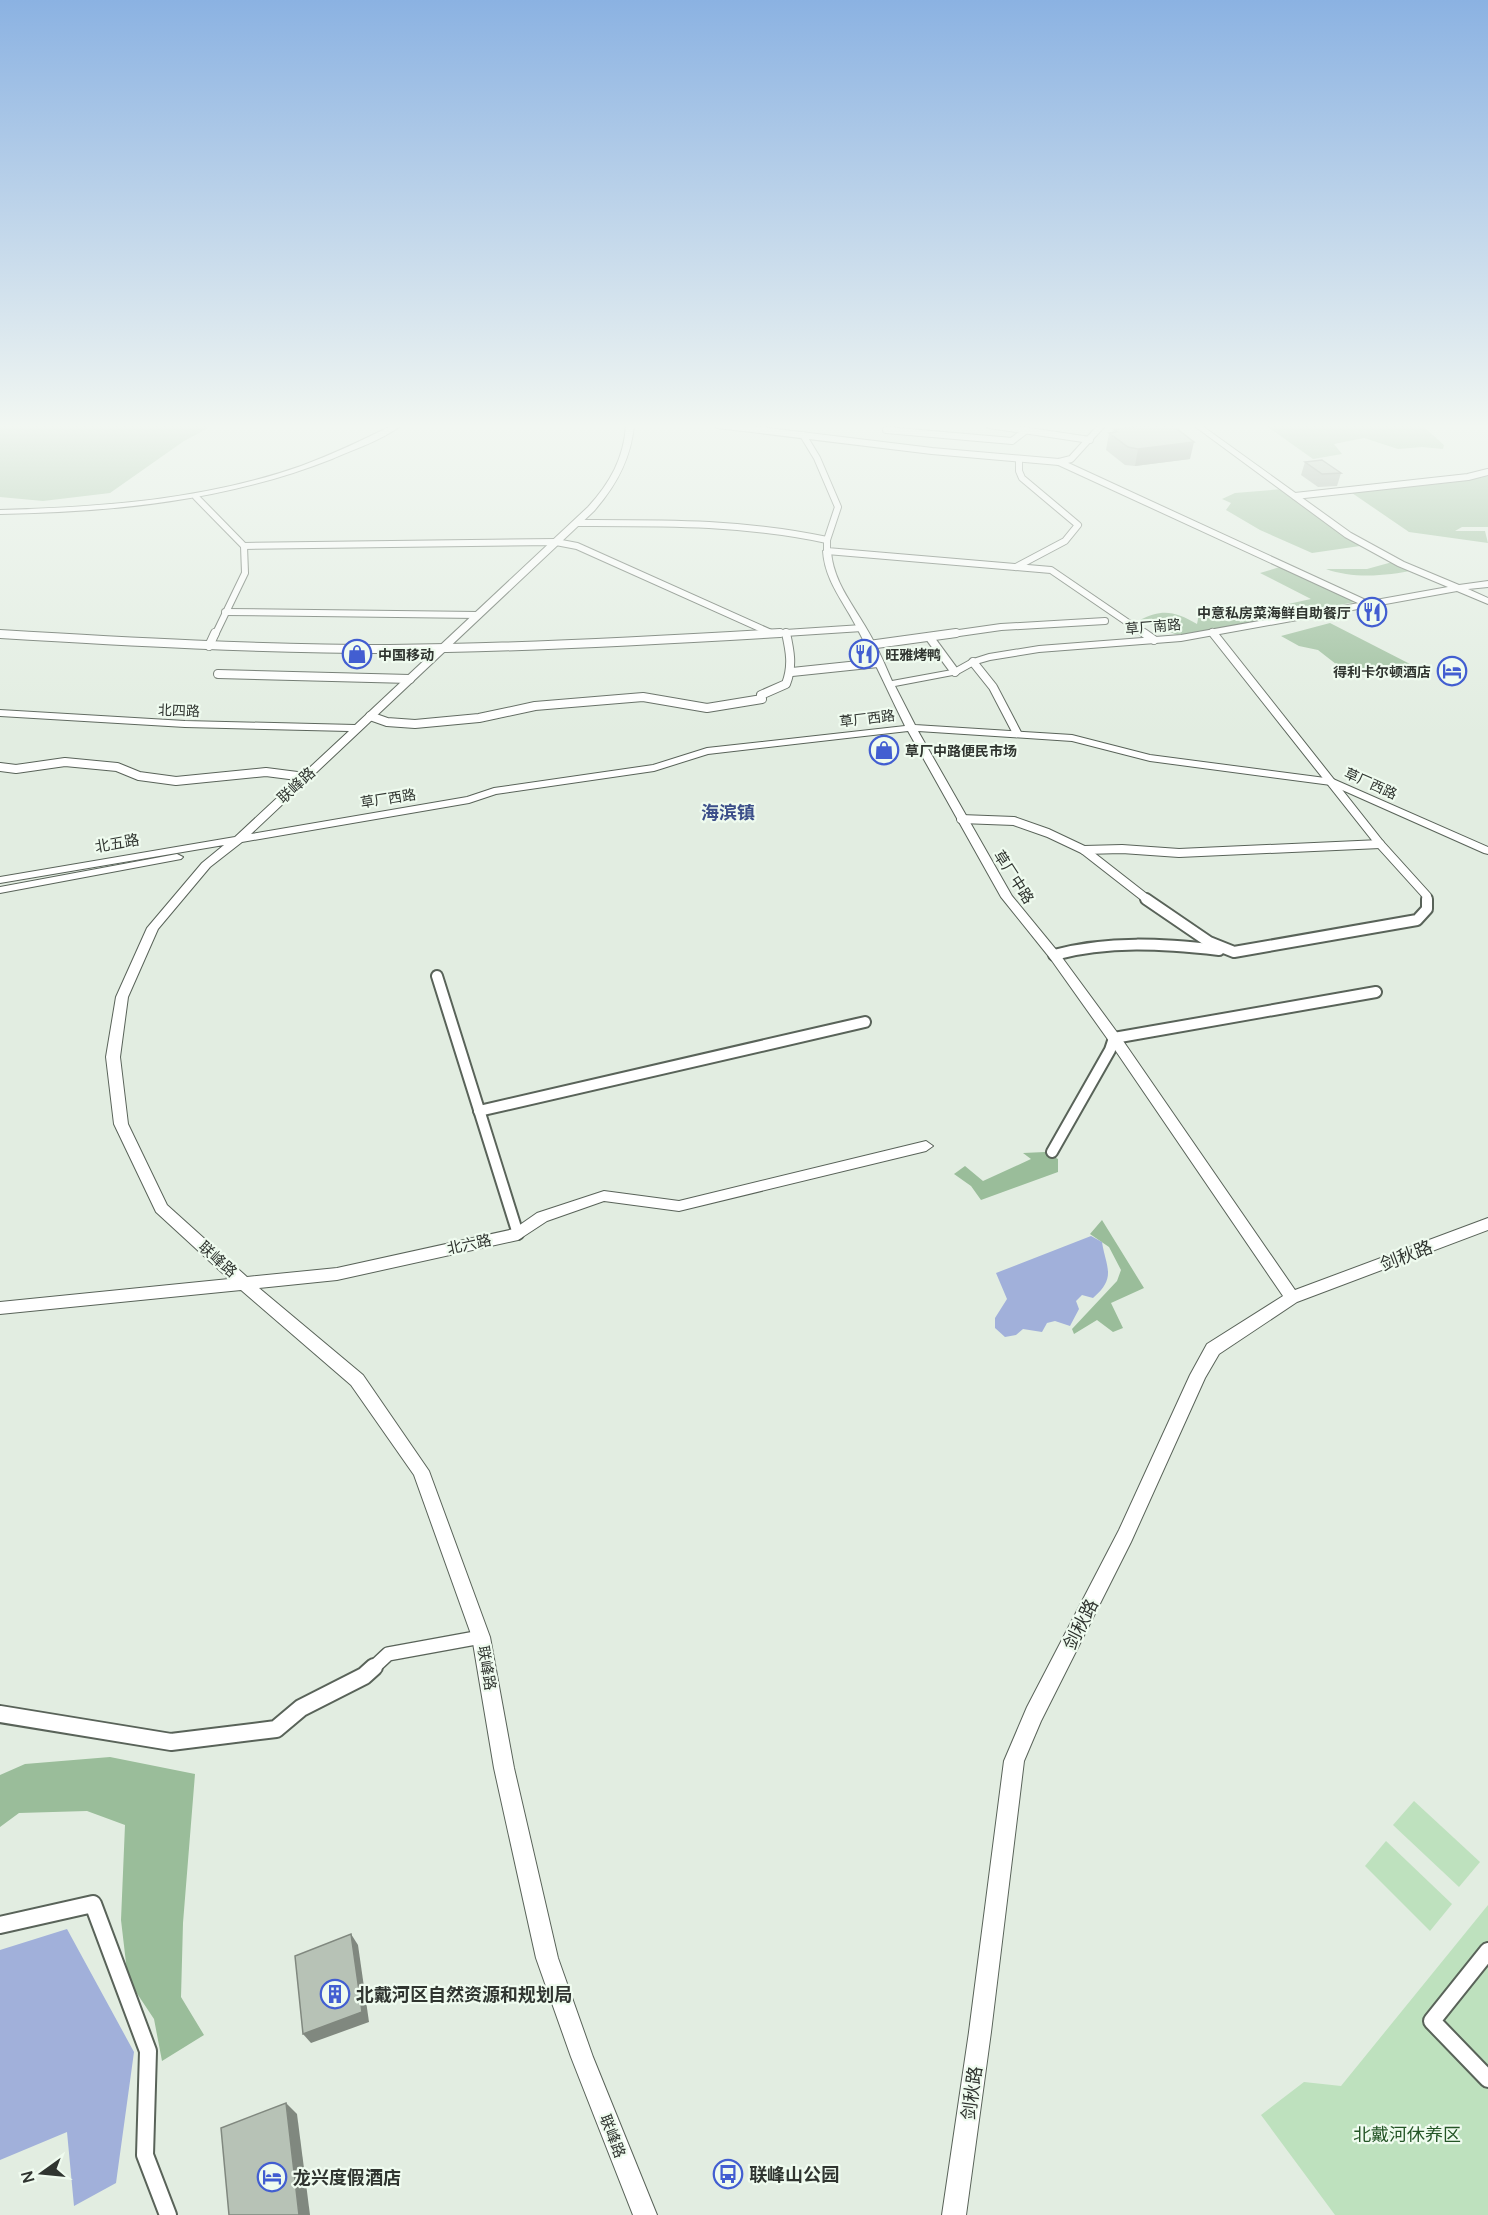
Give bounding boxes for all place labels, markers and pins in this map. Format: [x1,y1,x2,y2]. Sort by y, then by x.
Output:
restaurant icon: 中意私房菜海鲜自助餐厅 [1356,596,1388,628]
place label: 中意私房菜海鲜自助餐厅 [1197,603,1351,622]
shop icon: 中国移动 [341,638,373,670]
restaurant icon: 旺雅烤鸭 [848,638,880,670]
place label: 中国移动 [378,645,434,664]
place label: 旺雅烤鸭 [885,645,941,664]
hotel icon: 得利卡尔顿酒店 [1436,655,1468,687]
place label: 得利卡尔顿酒店 [1333,662,1431,681]
shop icon: 草厂中路便民市场 [868,734,900,766]
place label: 草厂中路便民市场 [905,741,1017,760]
building icon: 北戴河区自然资源和规划局 [319,1978,351,2010]
place label: 北戴河区自然资源和规划局 [356,1982,572,2006]
bus stop icon: 联峰山公园 [712,2158,744,2190]
hotel icon: 龙兴度假酒店 [256,2161,288,2193]
place label: 联峰山公园 [749,2162,839,2186]
place label: 龙兴度假酒店 [293,2165,401,2189]

